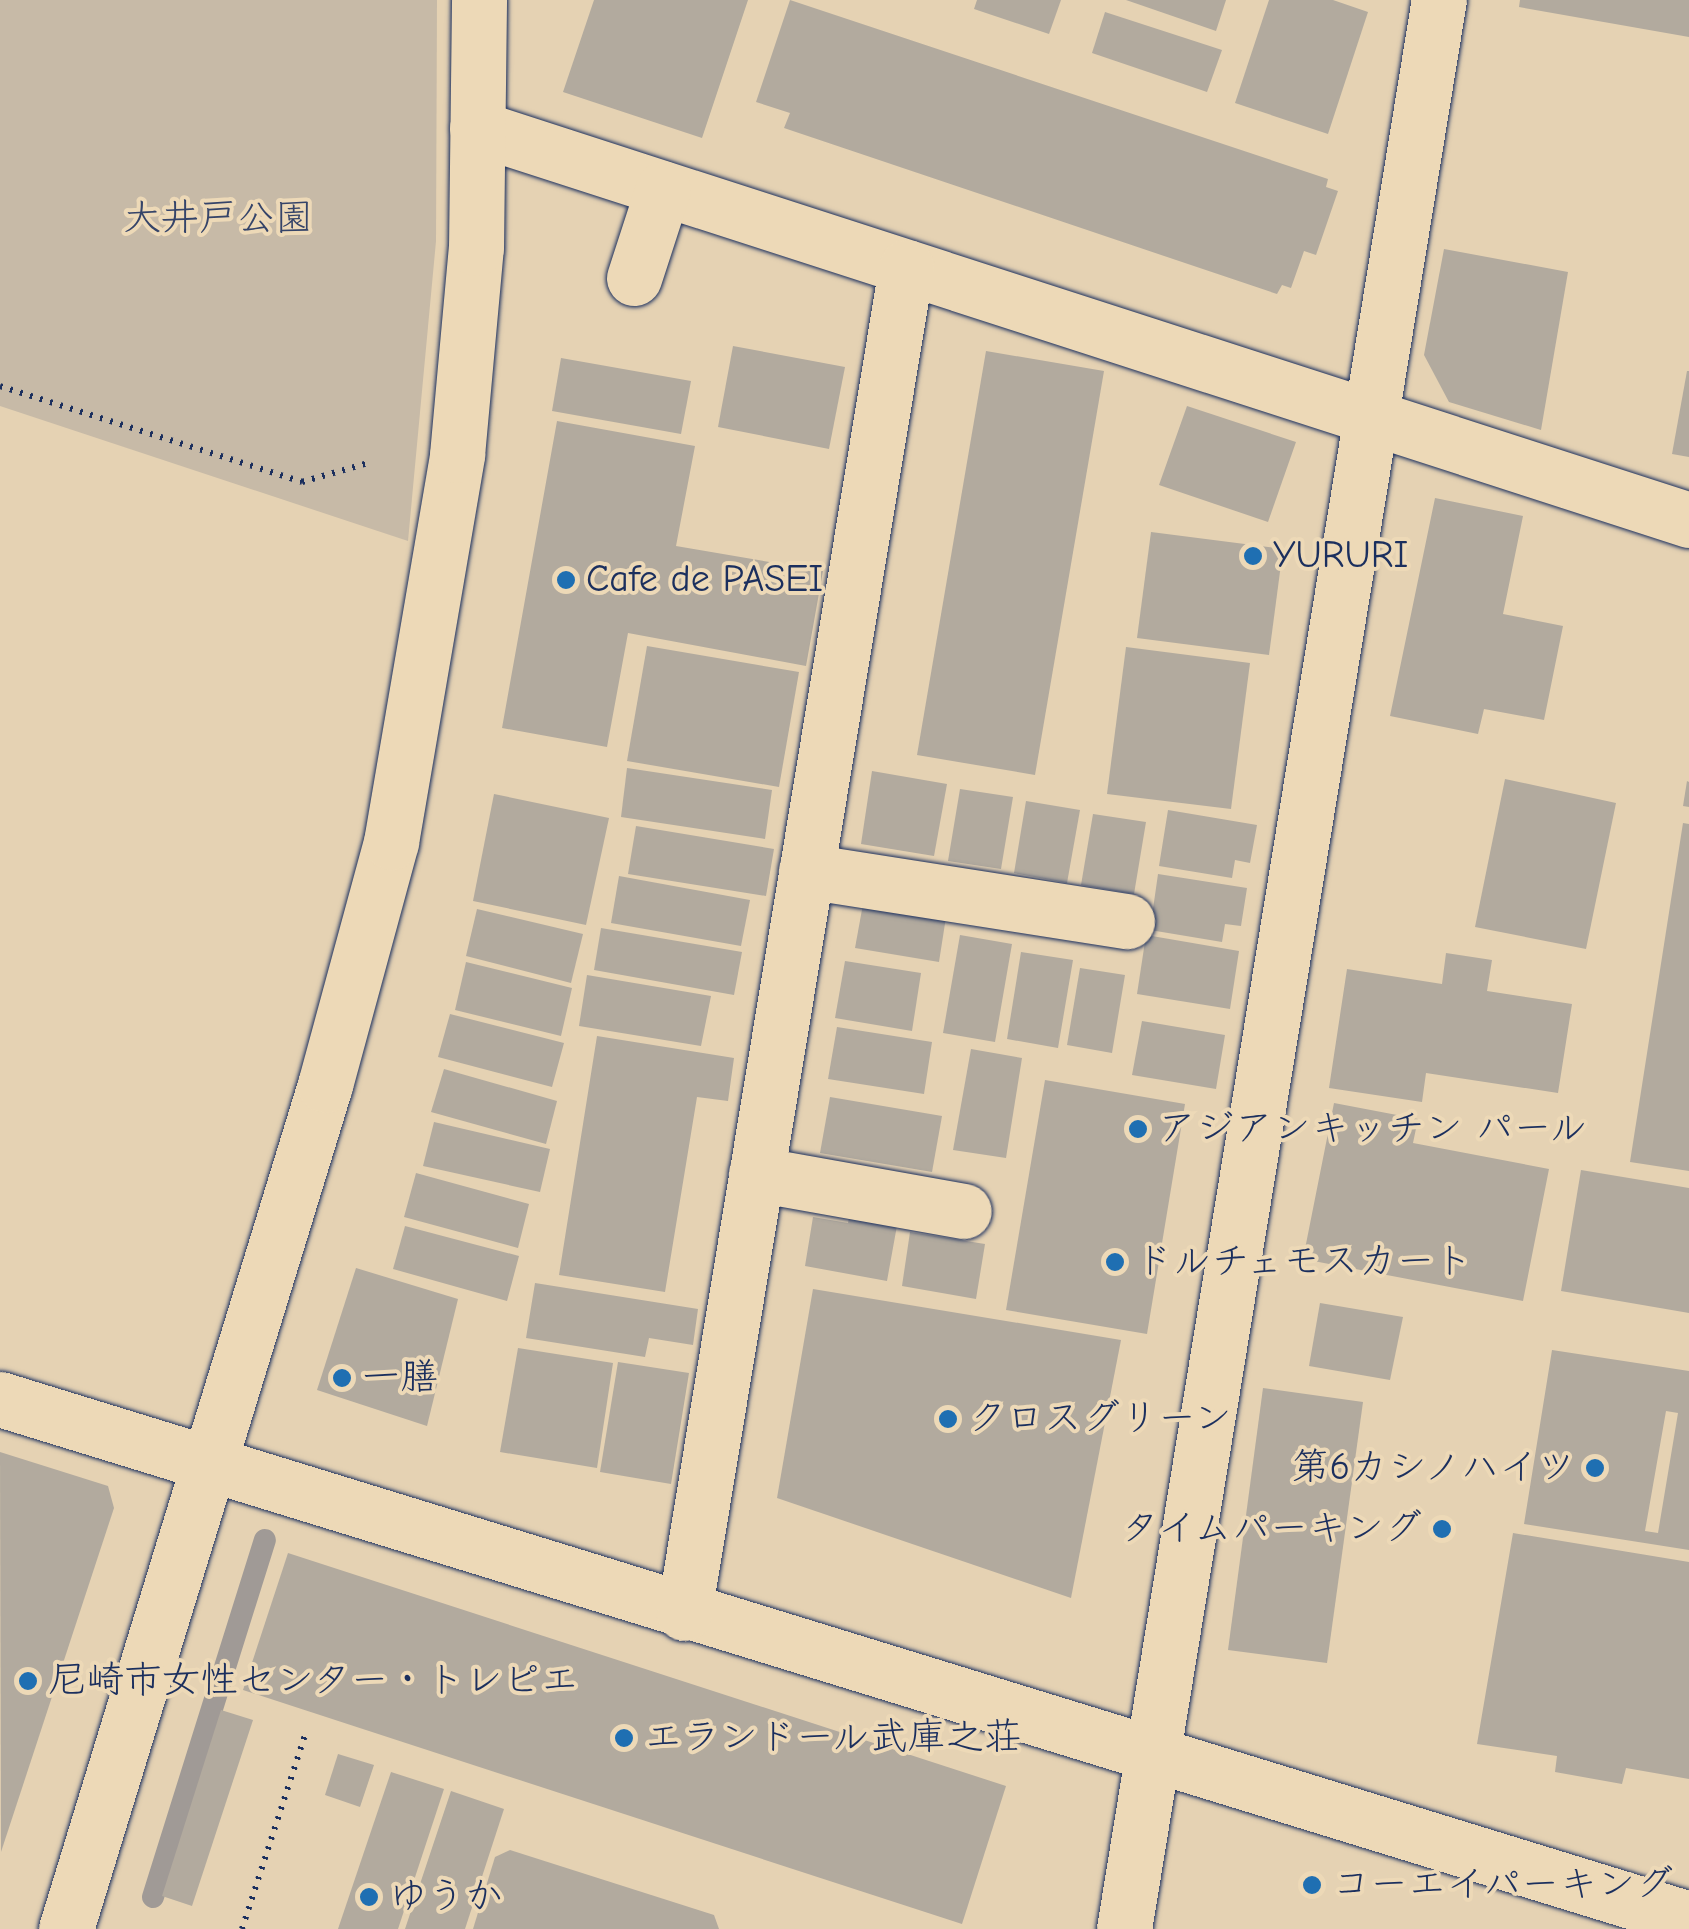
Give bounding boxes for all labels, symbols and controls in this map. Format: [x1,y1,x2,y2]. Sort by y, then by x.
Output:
park label: 大井戸公園 [123,196,313,242]
place label: YURURI [1273,533,1408,579]
marker: YURURI [1242,545,1264,567]
place label: Cafe de PASEI [586,557,823,603]
marker: Cafe de PASEI [555,569,577,591]
place label: アジアンキッチン パール [1158,1106,1589,1152]
marker: アジアンキッチン パール [1127,1118,1149,1140]
place label: ドルチェモスカート [1135,1239,1477,1285]
marker: ドルチェモスカート [1104,1251,1126,1273]
place label: 一膳 [362,1355,438,1401]
marker: 一膳 [331,1367,353,1389]
place label: クロスグリーン [968,1396,1234,1442]
marker: クロスグリーン [937,1408,959,1430]
place label: 第6カシノハイツ [1288,1445,1575,1491]
marker: 第6カシノハイツ [1584,1457,1606,1479]
place label: タイムパーキング [1118,1506,1422,1552]
marker: タイムパーキング [1431,1518,1453,1540]
place label: 尼崎市女性センター・トレピエ [48,1658,580,1704]
marker: 尼崎市女性センター・トレピエ [17,1670,39,1692]
place label: エランドール武庫之荘 [644,1715,1024,1761]
marker: エランドール武庫之荘 [613,1727,635,1749]
place label: コーエイパーキング [1332,1862,1674,1908]
place label: ゆうか [389,1874,503,1920]
marker: コーエイパーキング [1301,1874,1323,1896]
marker: ゆうか [358,1886,380,1908]

